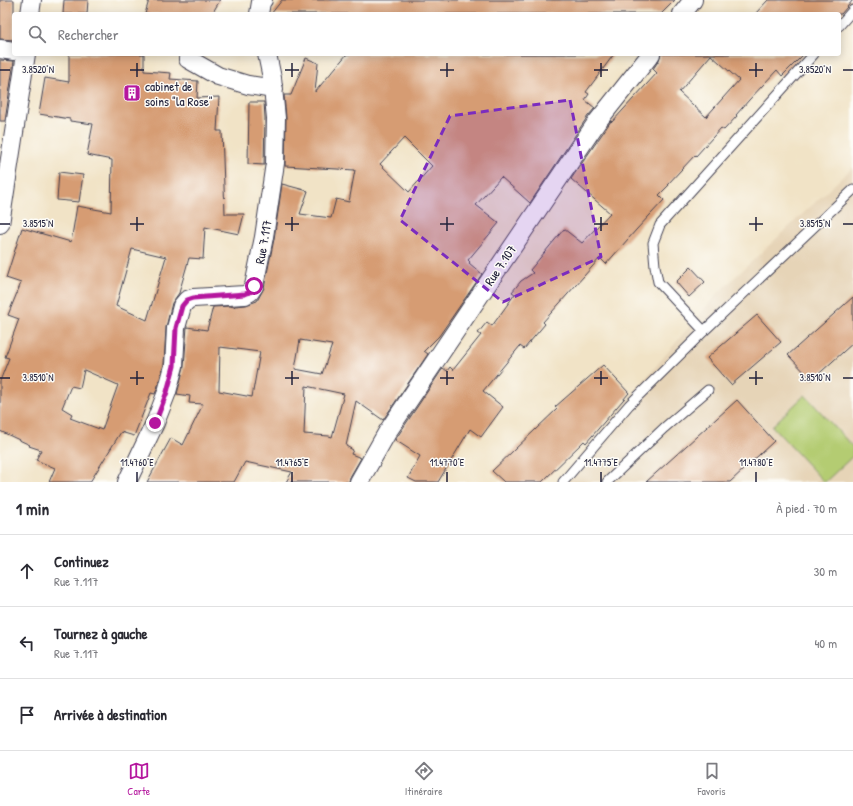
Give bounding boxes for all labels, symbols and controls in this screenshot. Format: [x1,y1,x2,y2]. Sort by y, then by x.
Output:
search box [12,12,841,56]
icon: search [26,23,48,45]
text: Rechercher [58,24,119,45]
text: 3.8520°N [22,63,54,76]
text: 3.8520°N [799,63,831,76]
place label: cabinet de soins "la Rose" [145,77,213,110]
building icon: cabinet de soins "la Rose" [122,83,142,103]
text: 3.8515°N [23,217,53,230]
text: 3.8515°N [800,217,830,230]
street label: Rue 7.117 [250,219,276,265]
street label: Rue 7.107 [480,241,520,289]
route start [245,277,263,295]
text: 3.8510°N [23,371,53,384]
text: 3.8510°N [800,371,830,384]
route end [146,414,164,432]
text: 11.4760°E [120,456,154,469]
text: 11.4765°E [275,456,309,469]
text: 11.4770°E [430,456,465,469]
text: 11.4775°E [584,456,619,469]
text: 11.4780°E [739,456,773,469]
text: 1 min [16,497,49,520]
text: À pied · 70 m [776,499,837,517]
text: Continuez [54,551,109,572]
icon: ahead [16,560,38,582]
text: 30 m [814,562,837,580]
text: Rue 7.117 [54,572,98,590]
text: Tournez à gauche [54,623,147,644]
icon: left [16,632,38,654]
text: 40 m [814,634,837,652]
text: Rue 7.117 [54,644,98,662]
icon: arrive [16,704,38,726]
text: Arrivée à destination [54,704,167,725]
tab: Carte [127,760,150,798]
tab: Itinéraire [405,760,443,798]
tab: Favoris [697,760,726,798]

